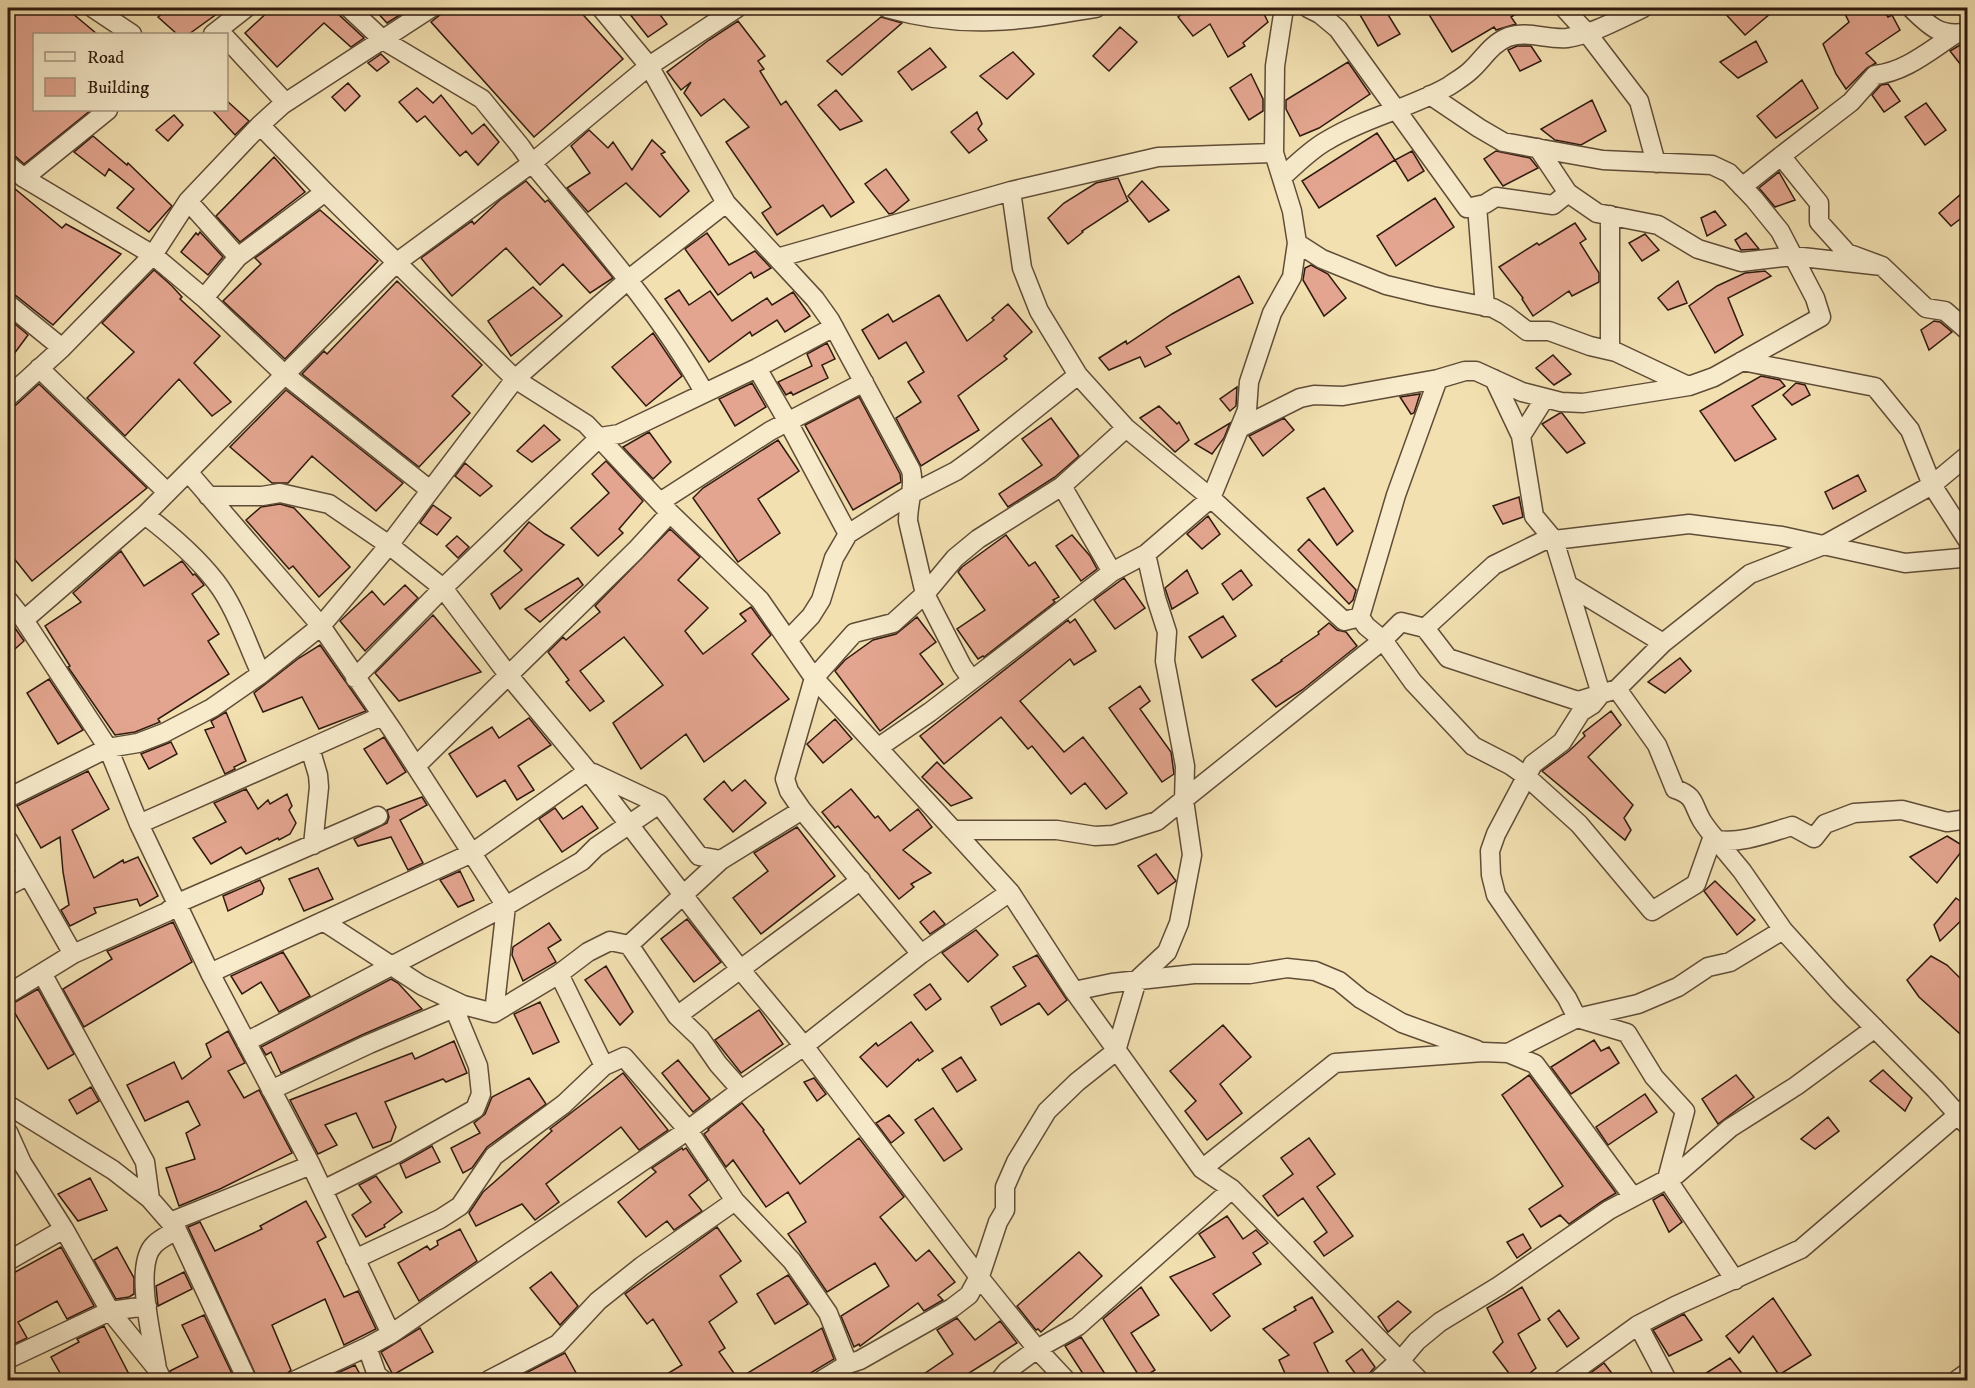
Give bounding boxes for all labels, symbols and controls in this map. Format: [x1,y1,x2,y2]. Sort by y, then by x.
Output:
legend [33,33,228,111]
text: Road [87,47,124,69]
text: Building [87,77,149,99]

